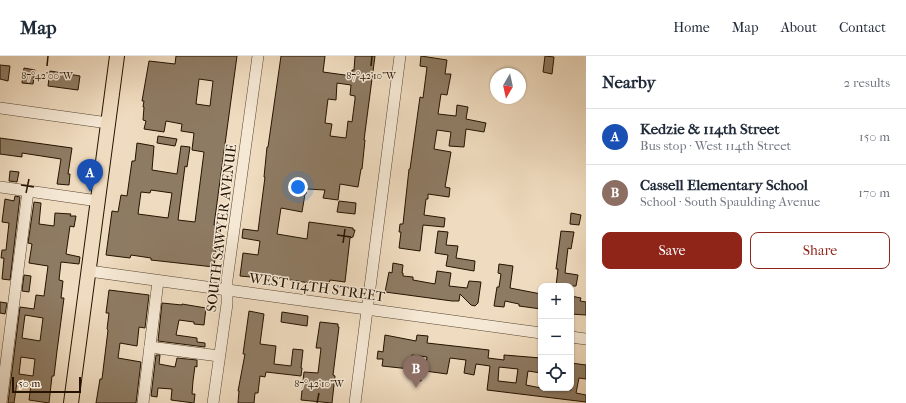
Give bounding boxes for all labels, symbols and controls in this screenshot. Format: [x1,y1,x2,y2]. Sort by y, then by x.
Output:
text: Map [20,17,56,39]
text: Home [673,19,710,36]
text: Map [732,19,759,36]
text: About [781,19,817,36]
text: Contact [839,19,886,36]
north arrow [490,68,526,104]
text: 87°42'00"W [21,70,74,82]
text: 87°42'10"W [346,70,397,82]
text: Nearby [602,72,656,92]
text: 2 results [844,75,890,90]
text: Kedzie & 114th Street [640,120,780,138]
text: A [611,129,619,144]
text: 150 m [859,129,890,144]
text: Bus stop · West 114th Street [640,138,791,153]
street label: SOUTH SAWYER AVENUE [203,143,240,313]
pin: A [77,159,103,192]
text: Cassell Elementary School [640,176,808,194]
your location [288,177,308,197]
text: B [611,185,619,200]
text: 170 m [858,185,890,200]
text: School · South Spaulding Avenue [640,194,821,209]
button: Save [602,232,742,269]
button: Share [750,232,890,269]
street label: WEST 114TH STREET [247,269,387,306]
map controls [538,283,574,391]
button: + [538,283,574,319]
button: − [538,319,574,355]
pin: B [403,355,429,388]
button: locate [538,355,574,391]
scale bar [12,375,81,394]
text: 50 m [18,377,40,390]
text: 87°42'10"W [294,378,345,390]

